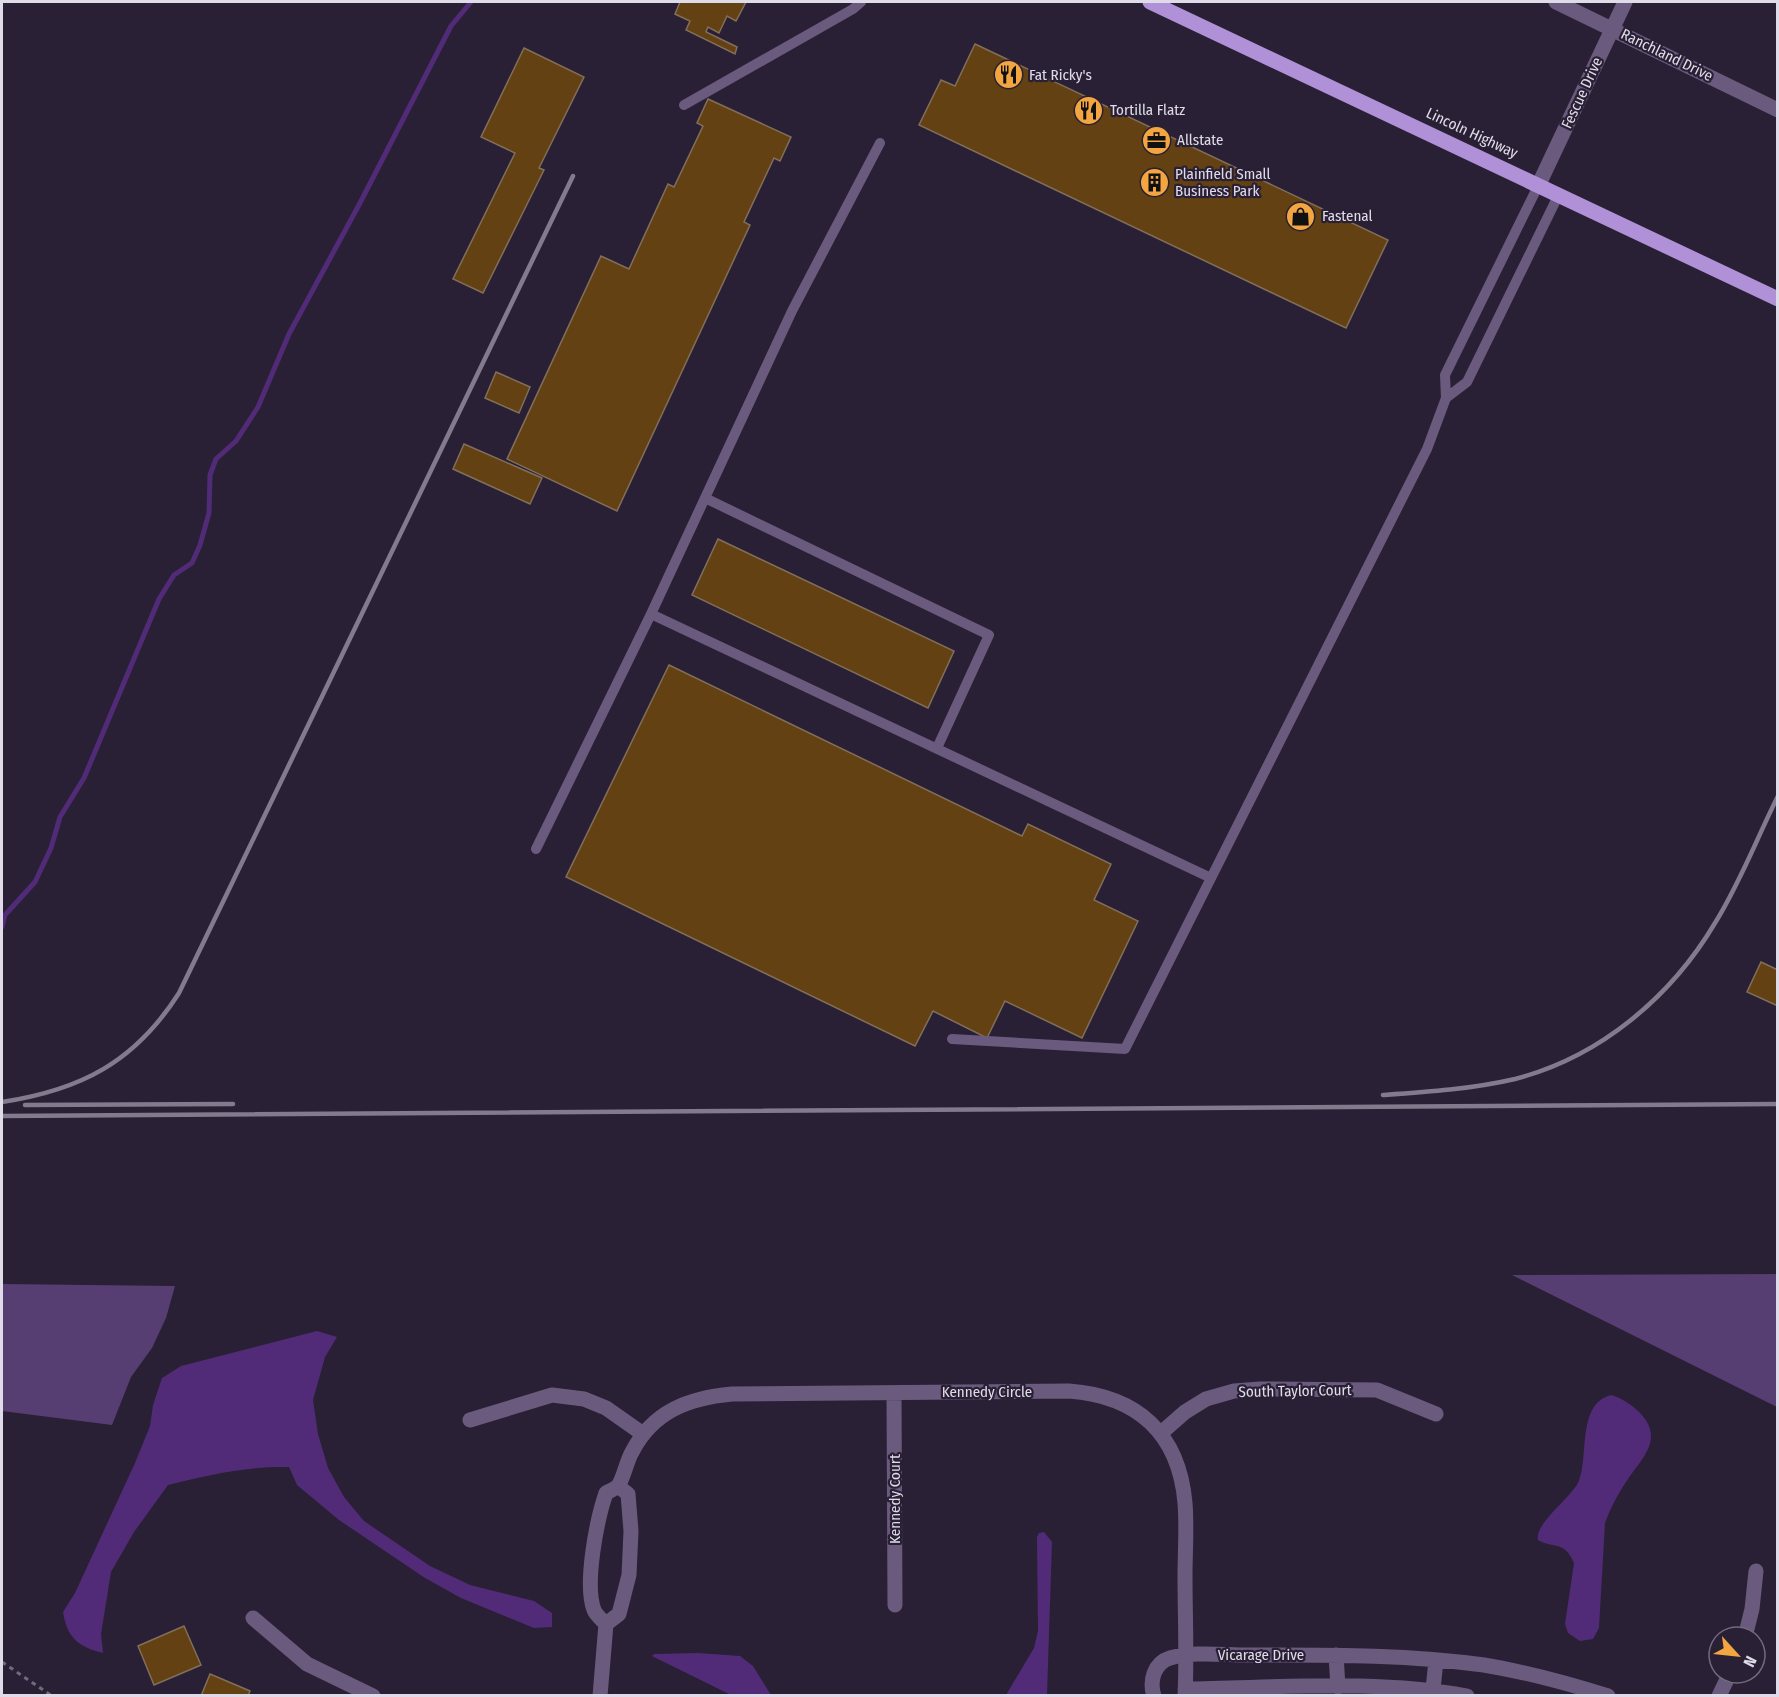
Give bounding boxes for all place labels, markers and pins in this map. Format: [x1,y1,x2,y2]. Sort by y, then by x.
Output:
restaurant icon: Fat Ricky's [992,59,1024,91]
place label: Fat Ricky's [1029,66,1092,84]
restaurant icon: Tortilla Flatz [1073,94,1105,126]
place label: Tortilla Flatz [1110,101,1185,119]
office icon: Allstate [1140,124,1172,156]
place label: Allstate [1177,131,1223,149]
place label: Plainfield Small Business Park [1175,165,1270,200]
building icon: Plainfield Small Business Park [1138,167,1170,199]
shop icon: Fastenal [1285,200,1317,232]
place label: Fastenal [1322,207,1373,225]

